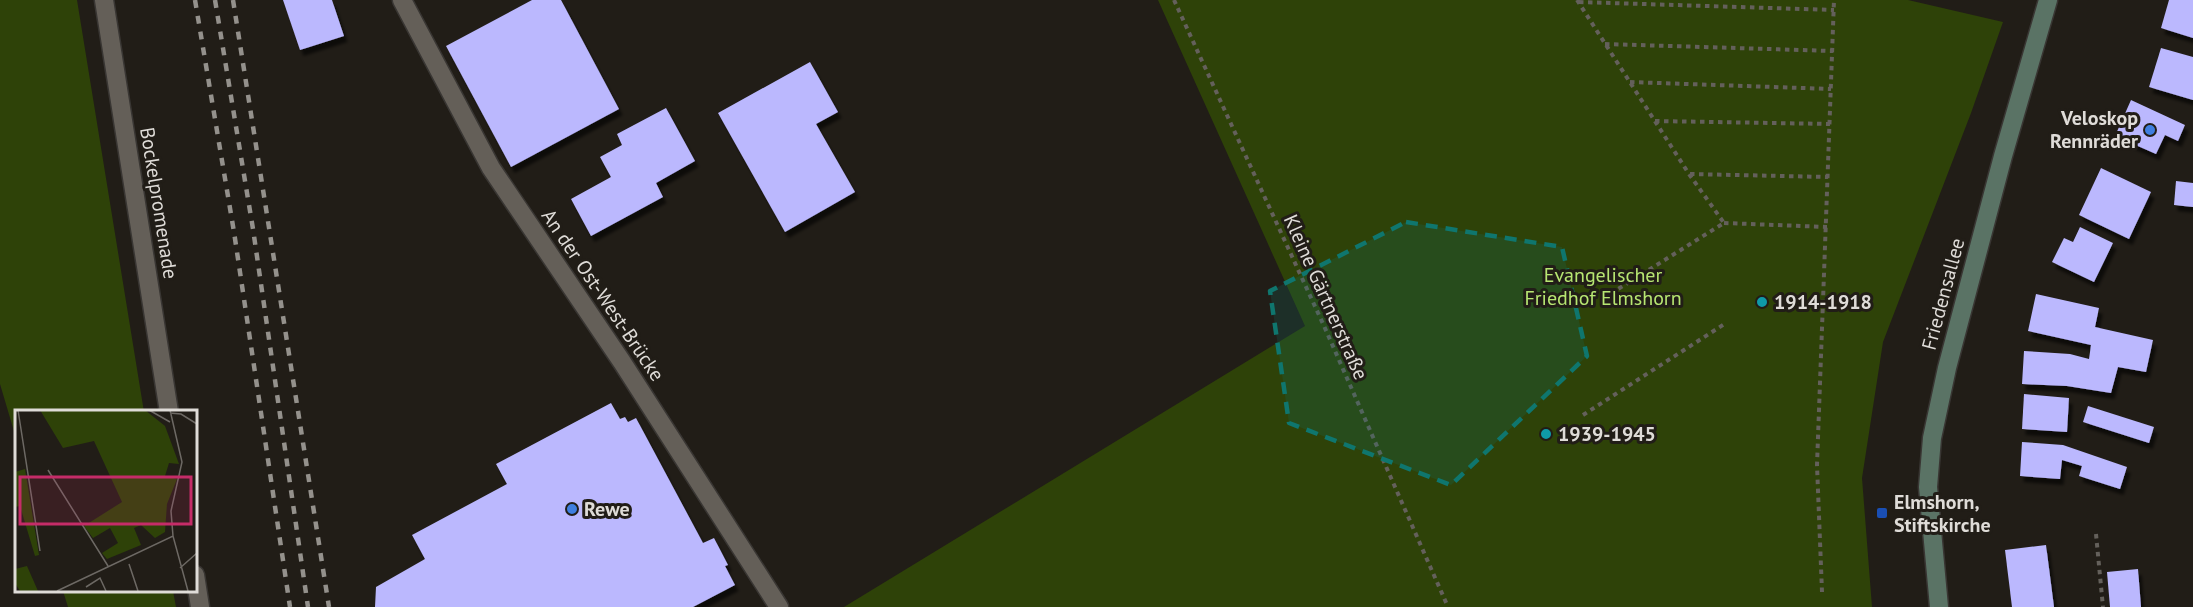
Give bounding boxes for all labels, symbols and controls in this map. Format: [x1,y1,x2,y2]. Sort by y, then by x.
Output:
place label: Veloskop Rennräder [2050,105,2138,154]
marker: Veloskop Rennräder [2143,123,2157,137]
street label: Bockelpromenade [134,125,184,281]
street label: An der Ost-West-Brücke [536,204,670,386]
street label: Kleine Gärtnerstraße [1278,210,1374,384]
street label: Friedensallee [1916,235,1970,353]
park label: Evangelischer Friedhof Elmshorn [1524,262,1682,311]
place label: 1914-1918 [1774,289,1872,315]
marker: 1914-1918 [1755,295,1769,309]
inset map [15,410,196,592]
place label: 1939-1945 [1558,421,1656,447]
marker: 1939-1945 [1539,427,1553,441]
place label: Elmshorn, Stiftskirche [1894,489,1991,538]
place label: Rewe [584,496,630,522]
marker: Rewe [565,502,579,516]
marker: Elmshorn, Stiftskirche [1875,506,1889,520]

